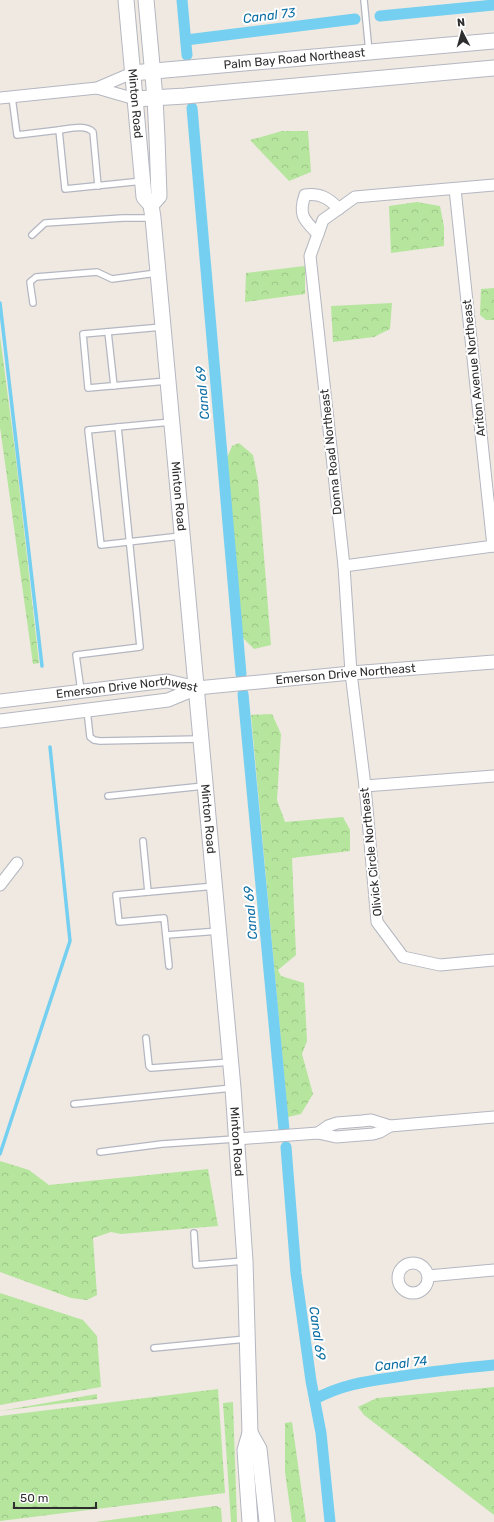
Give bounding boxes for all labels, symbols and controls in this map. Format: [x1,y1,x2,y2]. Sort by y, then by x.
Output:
water label: Canal 73 [242,5,297,26]
north arrow [442,12,482,52]
text: N [456,16,466,29]
street label: Palm Bay Road Northeast [223,45,366,72]
street label: Minton Road [125,68,146,139]
street label: Ariton Avenue Northeast [460,298,488,437]
water label: Canal 69 [193,365,212,420]
street label: Donna Road Northeast [317,388,345,516]
street label: Minton Road [168,461,189,532]
street label: Emerson Drive Northeast [275,661,416,687]
street label: Emerson Drive Northwest [55,674,199,701]
street label: Minton Road [198,783,218,854]
street label: Olivick Circle Northeast [357,787,385,917]
water label: Canal 69 [241,885,260,940]
street label: Minton Road [227,1106,246,1177]
water label: Canal 69 [306,1305,329,1361]
water label: Canal 74 [374,1353,428,1374]
scale bar [14,1484,96,1510]
text: 50 m [20,1491,48,1505]

